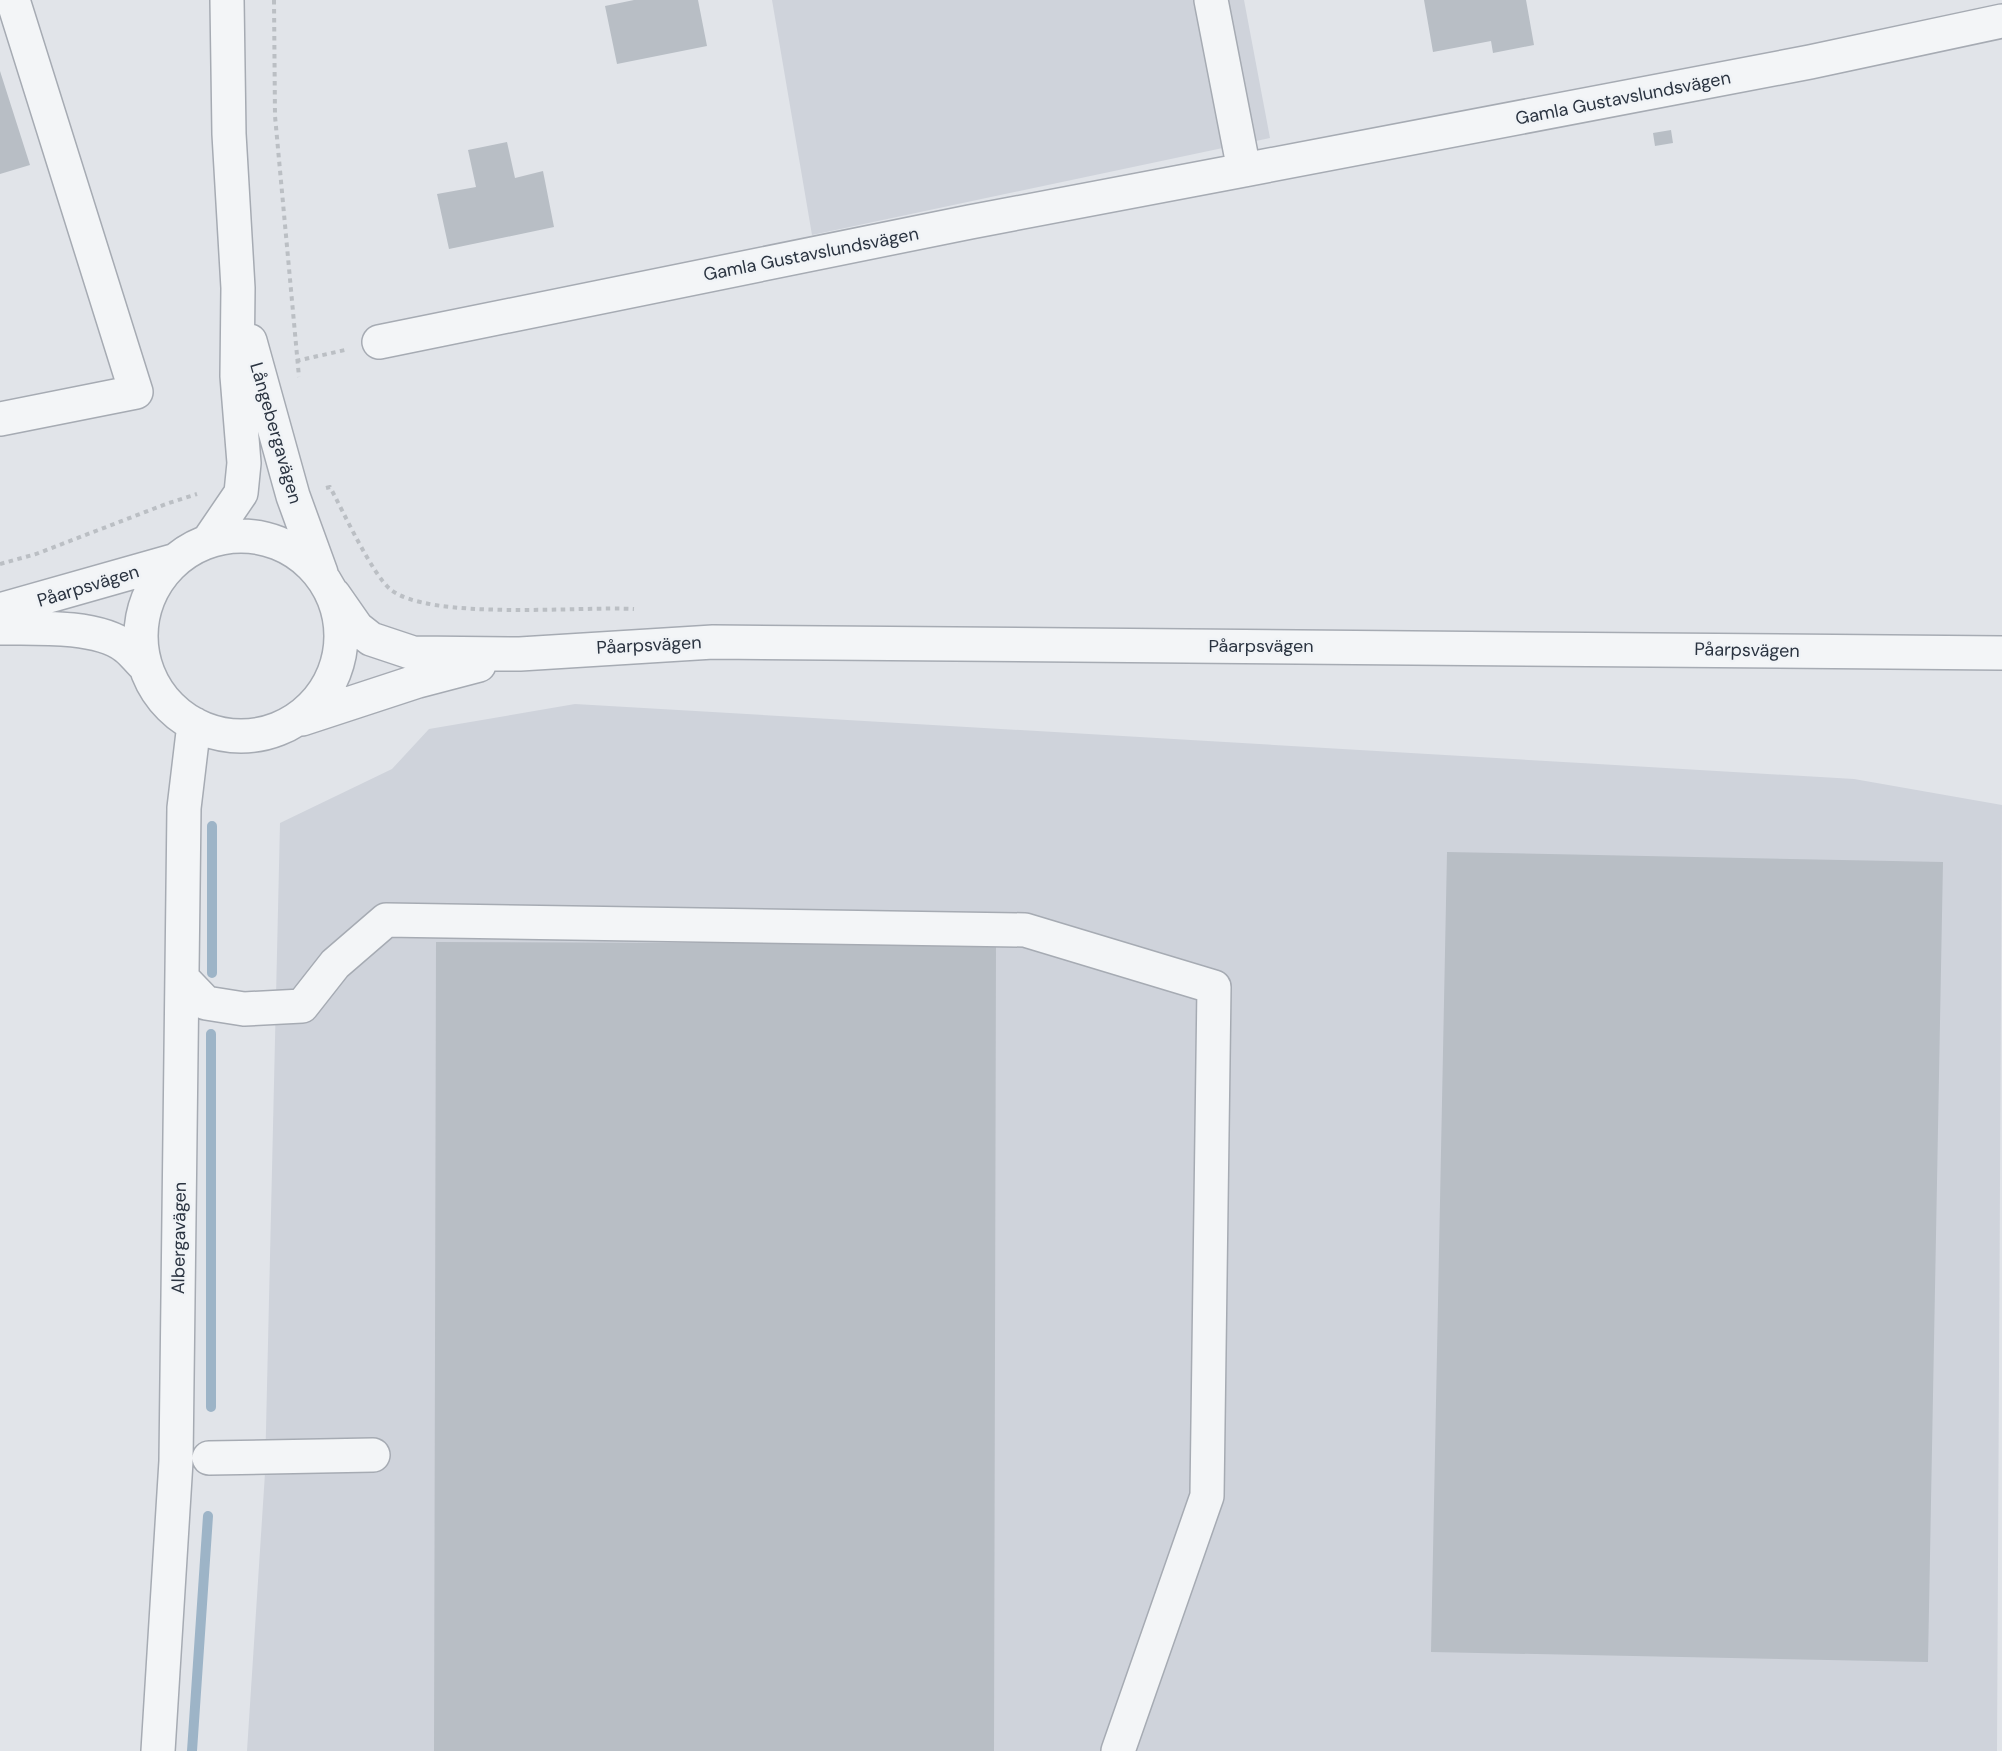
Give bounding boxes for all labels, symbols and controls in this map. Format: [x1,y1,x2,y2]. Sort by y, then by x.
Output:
street label: Gamla Gustavslundsvägen [1513,65,1733,131]
street label: Gamla Gustavslundsvägen [701,221,921,287]
street label: Långebergavägen [244,360,308,506]
street label: Påarpsvägen [34,559,142,613]
street label: Påarpsvägen [596,630,702,660]
street label: Påarpsvägen [1208,634,1314,658]
street label: Påarpsvägen [1694,637,1800,663]
street label: Albergavägen [166,1182,192,1294]

